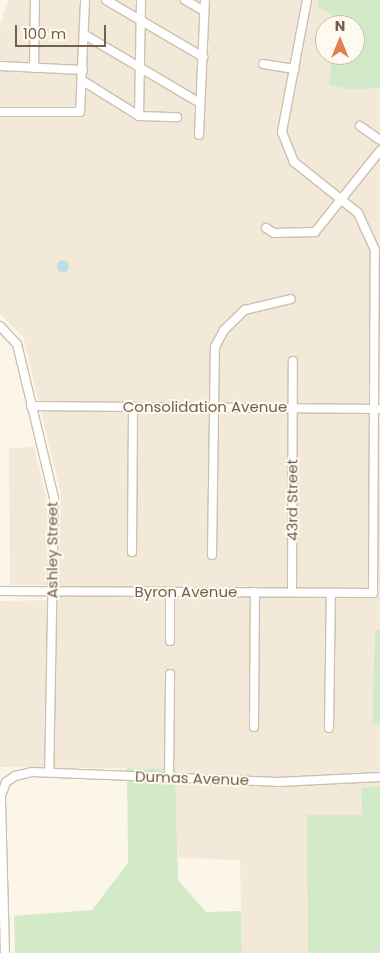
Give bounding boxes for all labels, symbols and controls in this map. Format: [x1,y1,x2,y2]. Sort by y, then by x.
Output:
scale bar [18,15,109,47]
north arrow [315,15,365,65]
text: N [335,16,345,36]
text: 100 m [23,23,66,44]
street label: Consolidation Avenue [123,398,287,416]
street label: 43rd Street [283,459,301,541]
street label: Ashley Street [43,502,61,598]
street label: Byron Avenue [135,583,237,601]
street label: Dumas Avenue [135,767,249,789]

